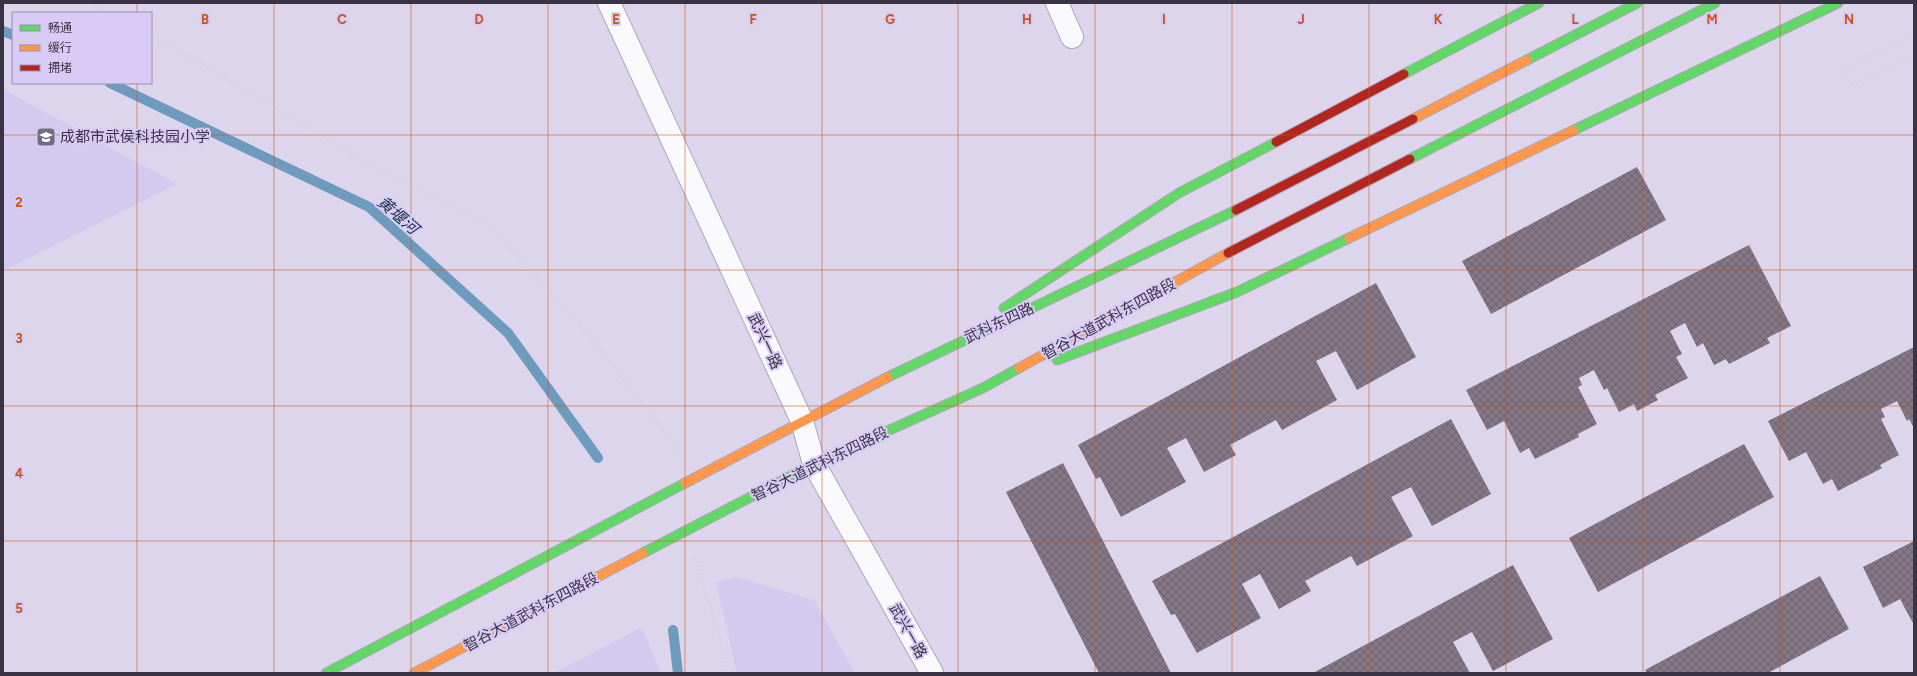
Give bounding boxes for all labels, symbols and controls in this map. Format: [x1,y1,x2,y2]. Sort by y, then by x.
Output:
legend [12,12,152,84]
text: B [201,12,209,27]
text: C [337,12,347,27]
text: D [474,12,484,27]
text: E [612,12,620,27]
text: F [749,12,757,27]
text: G [885,12,895,27]
text: H [1022,12,1032,27]
text: I [1162,12,1166,27]
text: J [1297,12,1305,27]
text: K [1434,12,1443,27]
text: L [1572,12,1579,27]
text: M [1706,12,1718,27]
text: N [1844,12,1854,27]
text: 畅通 [48,21,72,35]
text: 缓行 [48,41,72,55]
text: 拥堵 [48,61,72,75]
school or university icon: 成都市武侯科技园小学 [35,126,57,148]
place label: 成都市武侯科技园小学 [60,128,210,146]
water label: 黄堰河 [374,192,425,240]
text: 2 [15,195,23,210]
street label: 智谷大道武科东四路段 [1039,275,1179,363]
street label: 武科东四路 [961,299,1037,347]
street label: 武兴一路 [744,310,786,372]
text: 3 [15,331,23,346]
street label: 智谷大道武科东四路段 [749,423,891,505]
text: 4 [15,466,23,481]
street label: 智谷大道武科东四路段 [461,569,601,655]
street label: 武兴一路 [886,600,930,662]
text: 5 [15,601,23,616]

